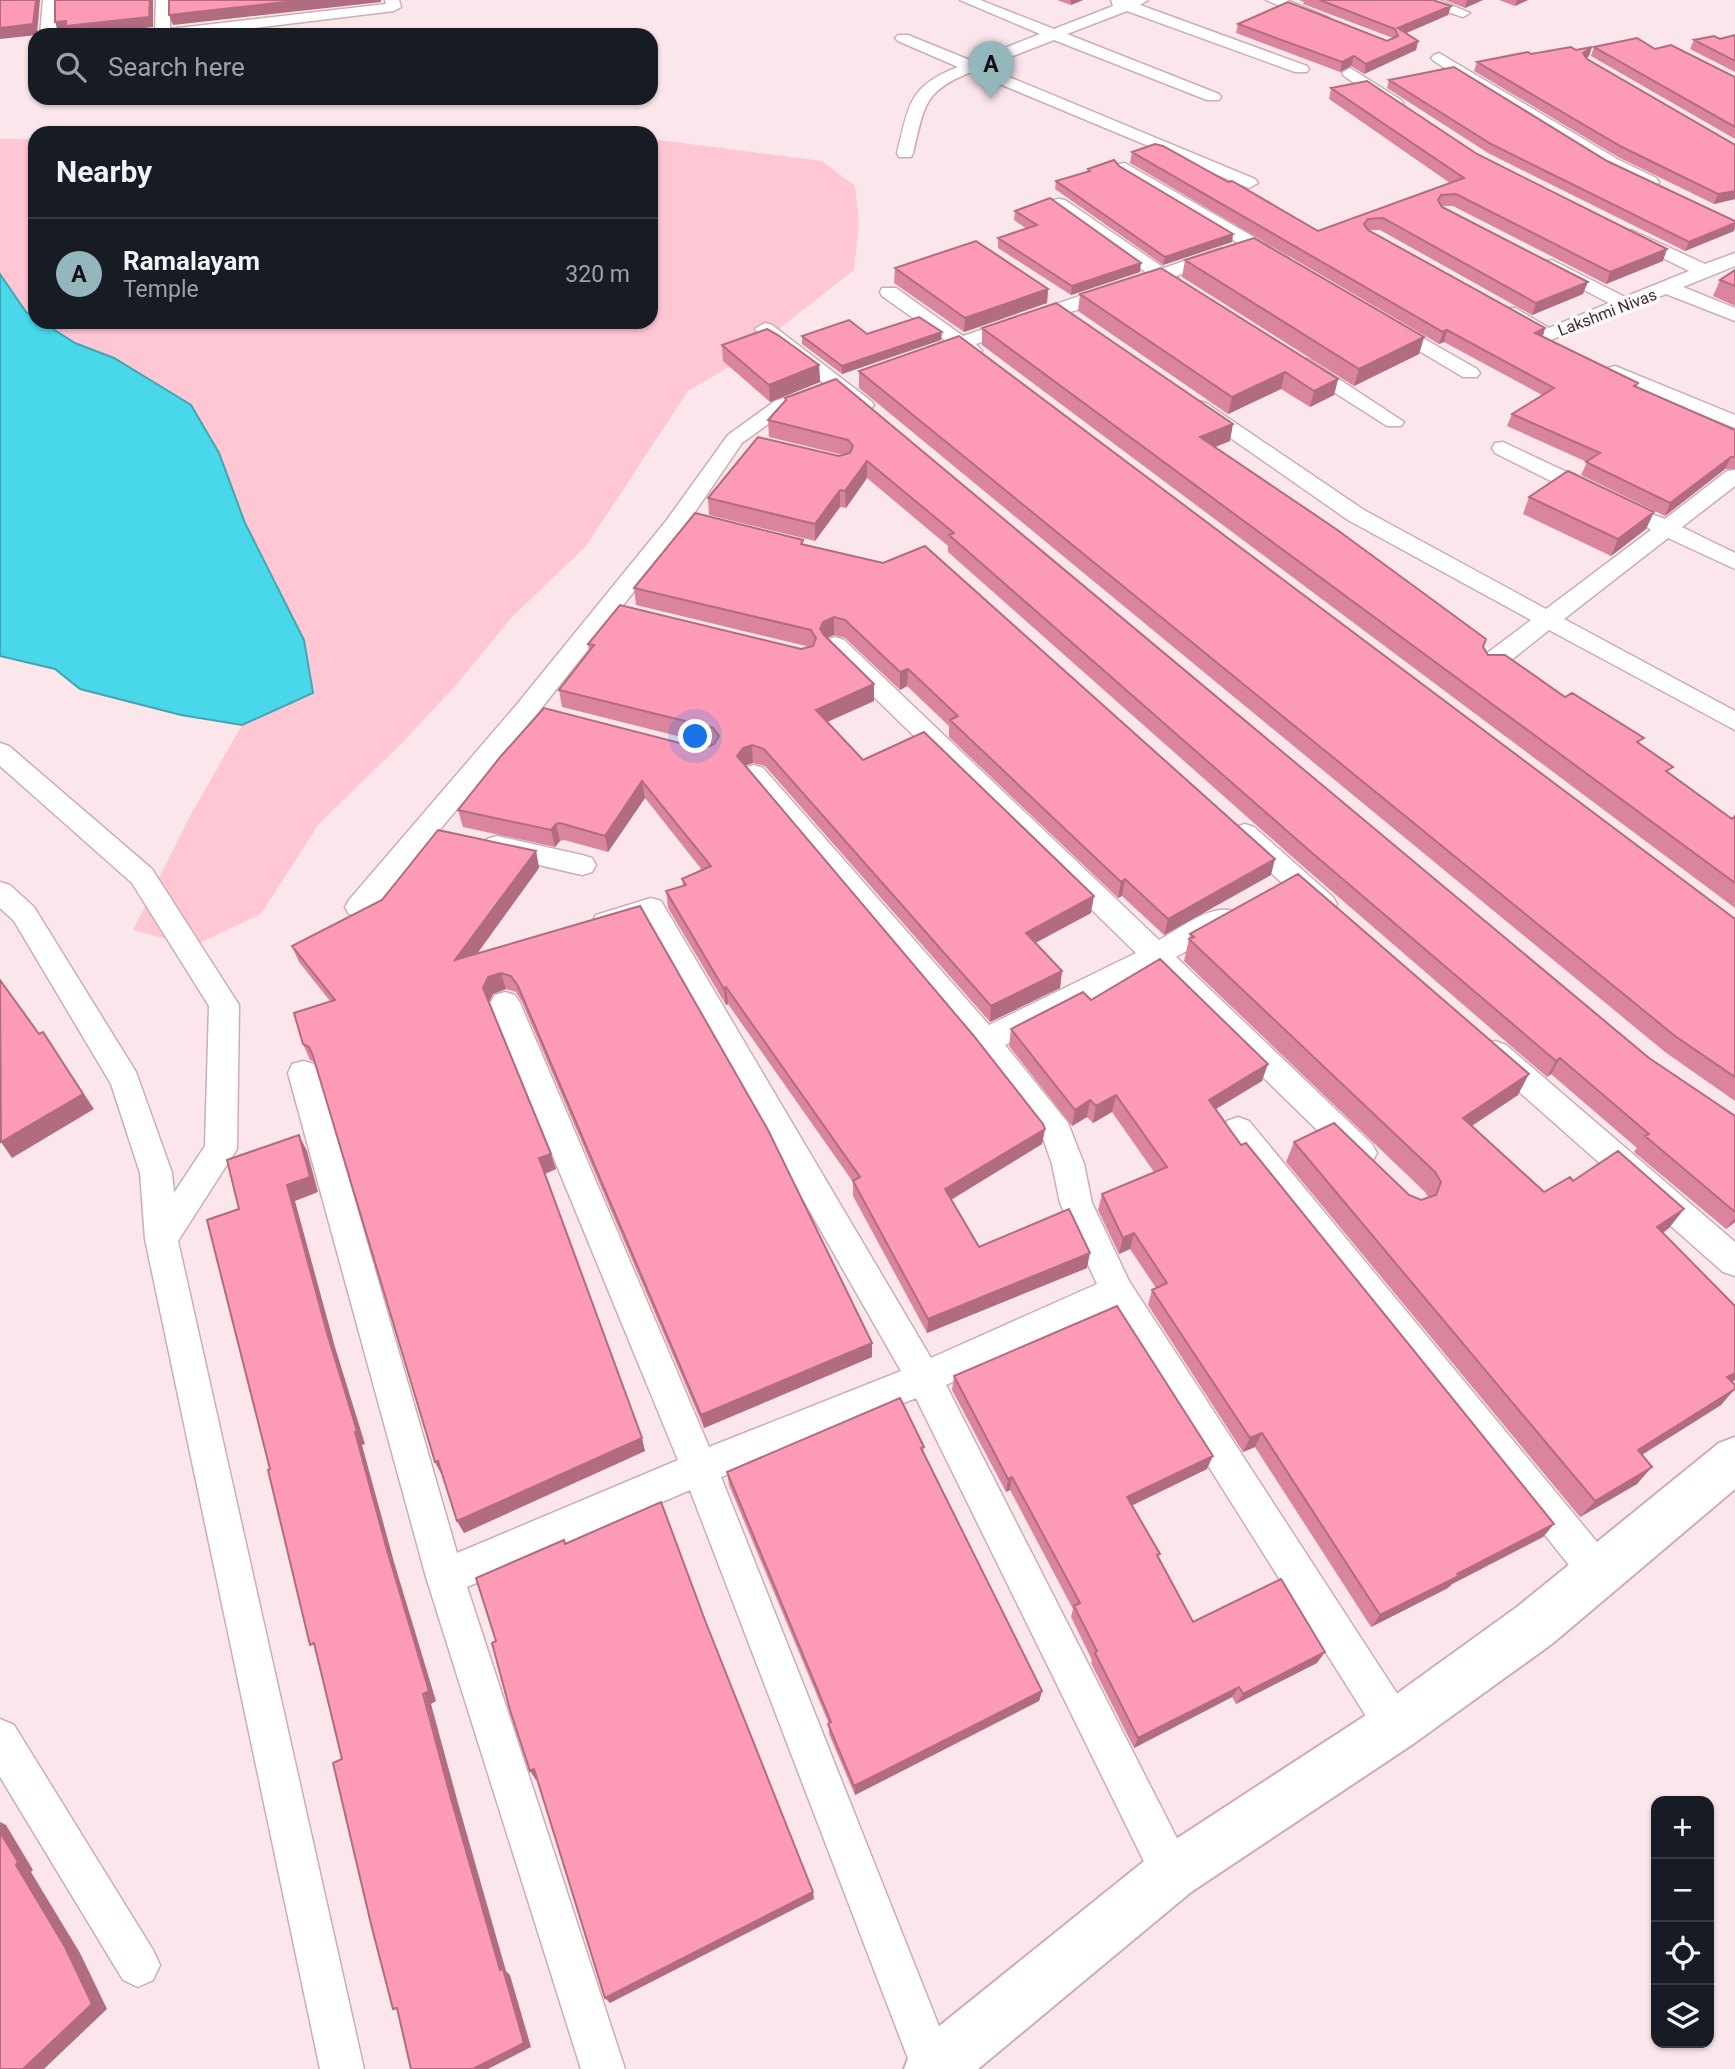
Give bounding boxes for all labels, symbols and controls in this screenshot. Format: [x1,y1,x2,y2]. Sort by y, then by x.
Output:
search box [28,28,658,105]
pin: A [968,41,1014,99]
icon: search [52,48,90,86]
text: Search here [108,52,245,82]
text: Nearby [56,154,152,189]
text: Ramalayam [123,246,260,276]
text: A [71,261,87,288]
text: 320 m [565,261,630,288]
text: Temple [123,276,199,303]
street label: Lakshmi Nivas [1555,285,1659,340]
your location [678,719,712,753]
map controls [1651,1796,1714,2048]
button: + [1651,1796,1714,1859]
button: − [1651,1859,1714,1922]
button: locate [1651,1922,1714,1985]
button: layers [1651,1985,1714,2048]

